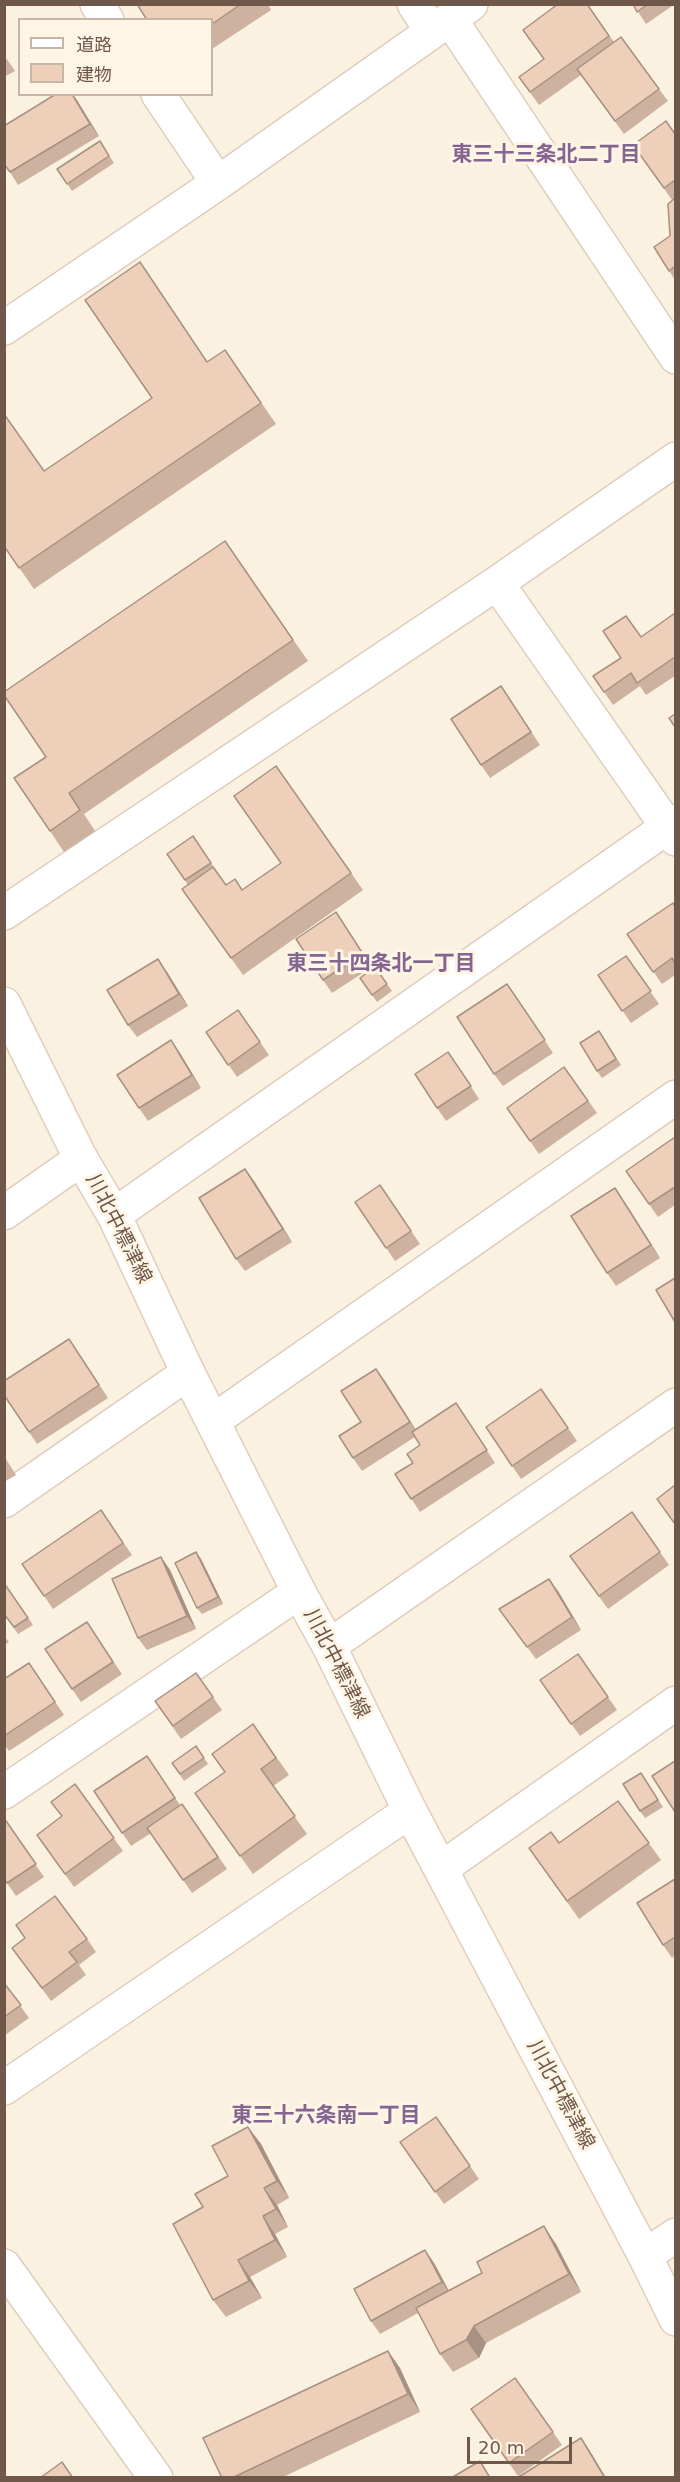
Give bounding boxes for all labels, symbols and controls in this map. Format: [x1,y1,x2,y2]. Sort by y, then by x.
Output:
legend [18,18,213,96]
text: 道路 [76,34,112,55]
text: 建物 [76,64,112,85]
district label: 東三十三条北二丁目 [452,143,640,169]
district label: 東三十四条北一丁目 [287,952,475,978]
street label: 川北中標津線 [80,1170,156,1288]
street label: 川北中標津線 [298,1605,374,1723]
street label: 川北中標津線 [521,2036,599,2154]
district label: 東三十六条南一丁目 [232,2104,420,2130]
scale bar [470,2425,575,2463]
text: 20 m [478,2437,524,2458]

